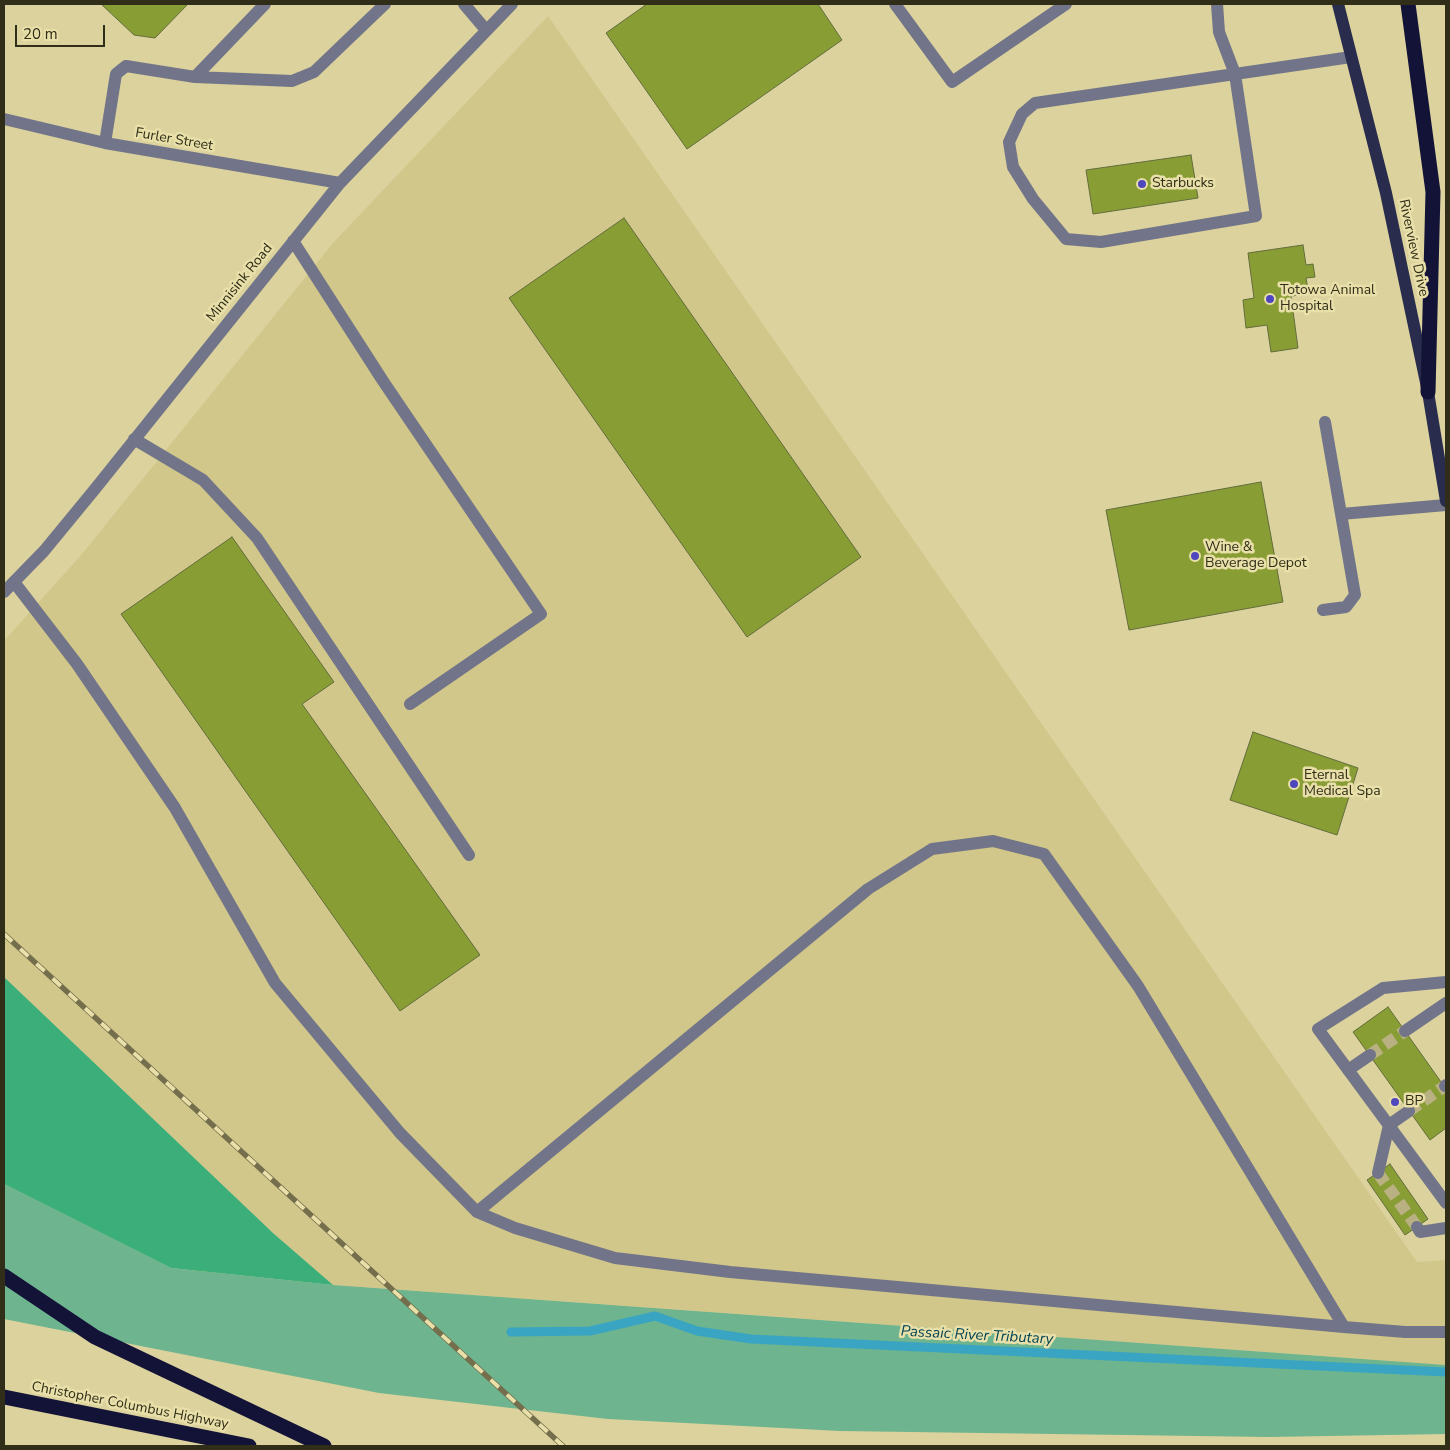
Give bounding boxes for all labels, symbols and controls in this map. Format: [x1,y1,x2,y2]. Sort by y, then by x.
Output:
scale bar [18,15,108,47]
text: 20 m [23,24,58,44]
street label: Furler Street [134,125,214,155]
place label: Starbucks [1152,176,1214,192]
marker: Starbucks [1136,178,1148,190]
street label: Riverview Drive [1394,198,1432,298]
street label: Minnisink Road [203,241,277,325]
place label: Totowa Animal Hospital [1280,283,1375,316]
marker: Totowa Animal Hospital [1264,293,1276,305]
place label: Wine & Beverage Depot [1205,540,1307,572]
marker: Wine & Beverage Depot [1189,550,1201,562]
place label: Eternal Medical Spa [1304,768,1381,800]
marker: Eternal Medical Spa [1288,778,1300,790]
place label: BP [1405,1094,1423,1110]
marker: BP [1389,1096,1401,1108]
water label: Passaic River Tributary [900,1323,1054,1349]
street label: Christopher Columbus Highway [30,1379,230,1433]

